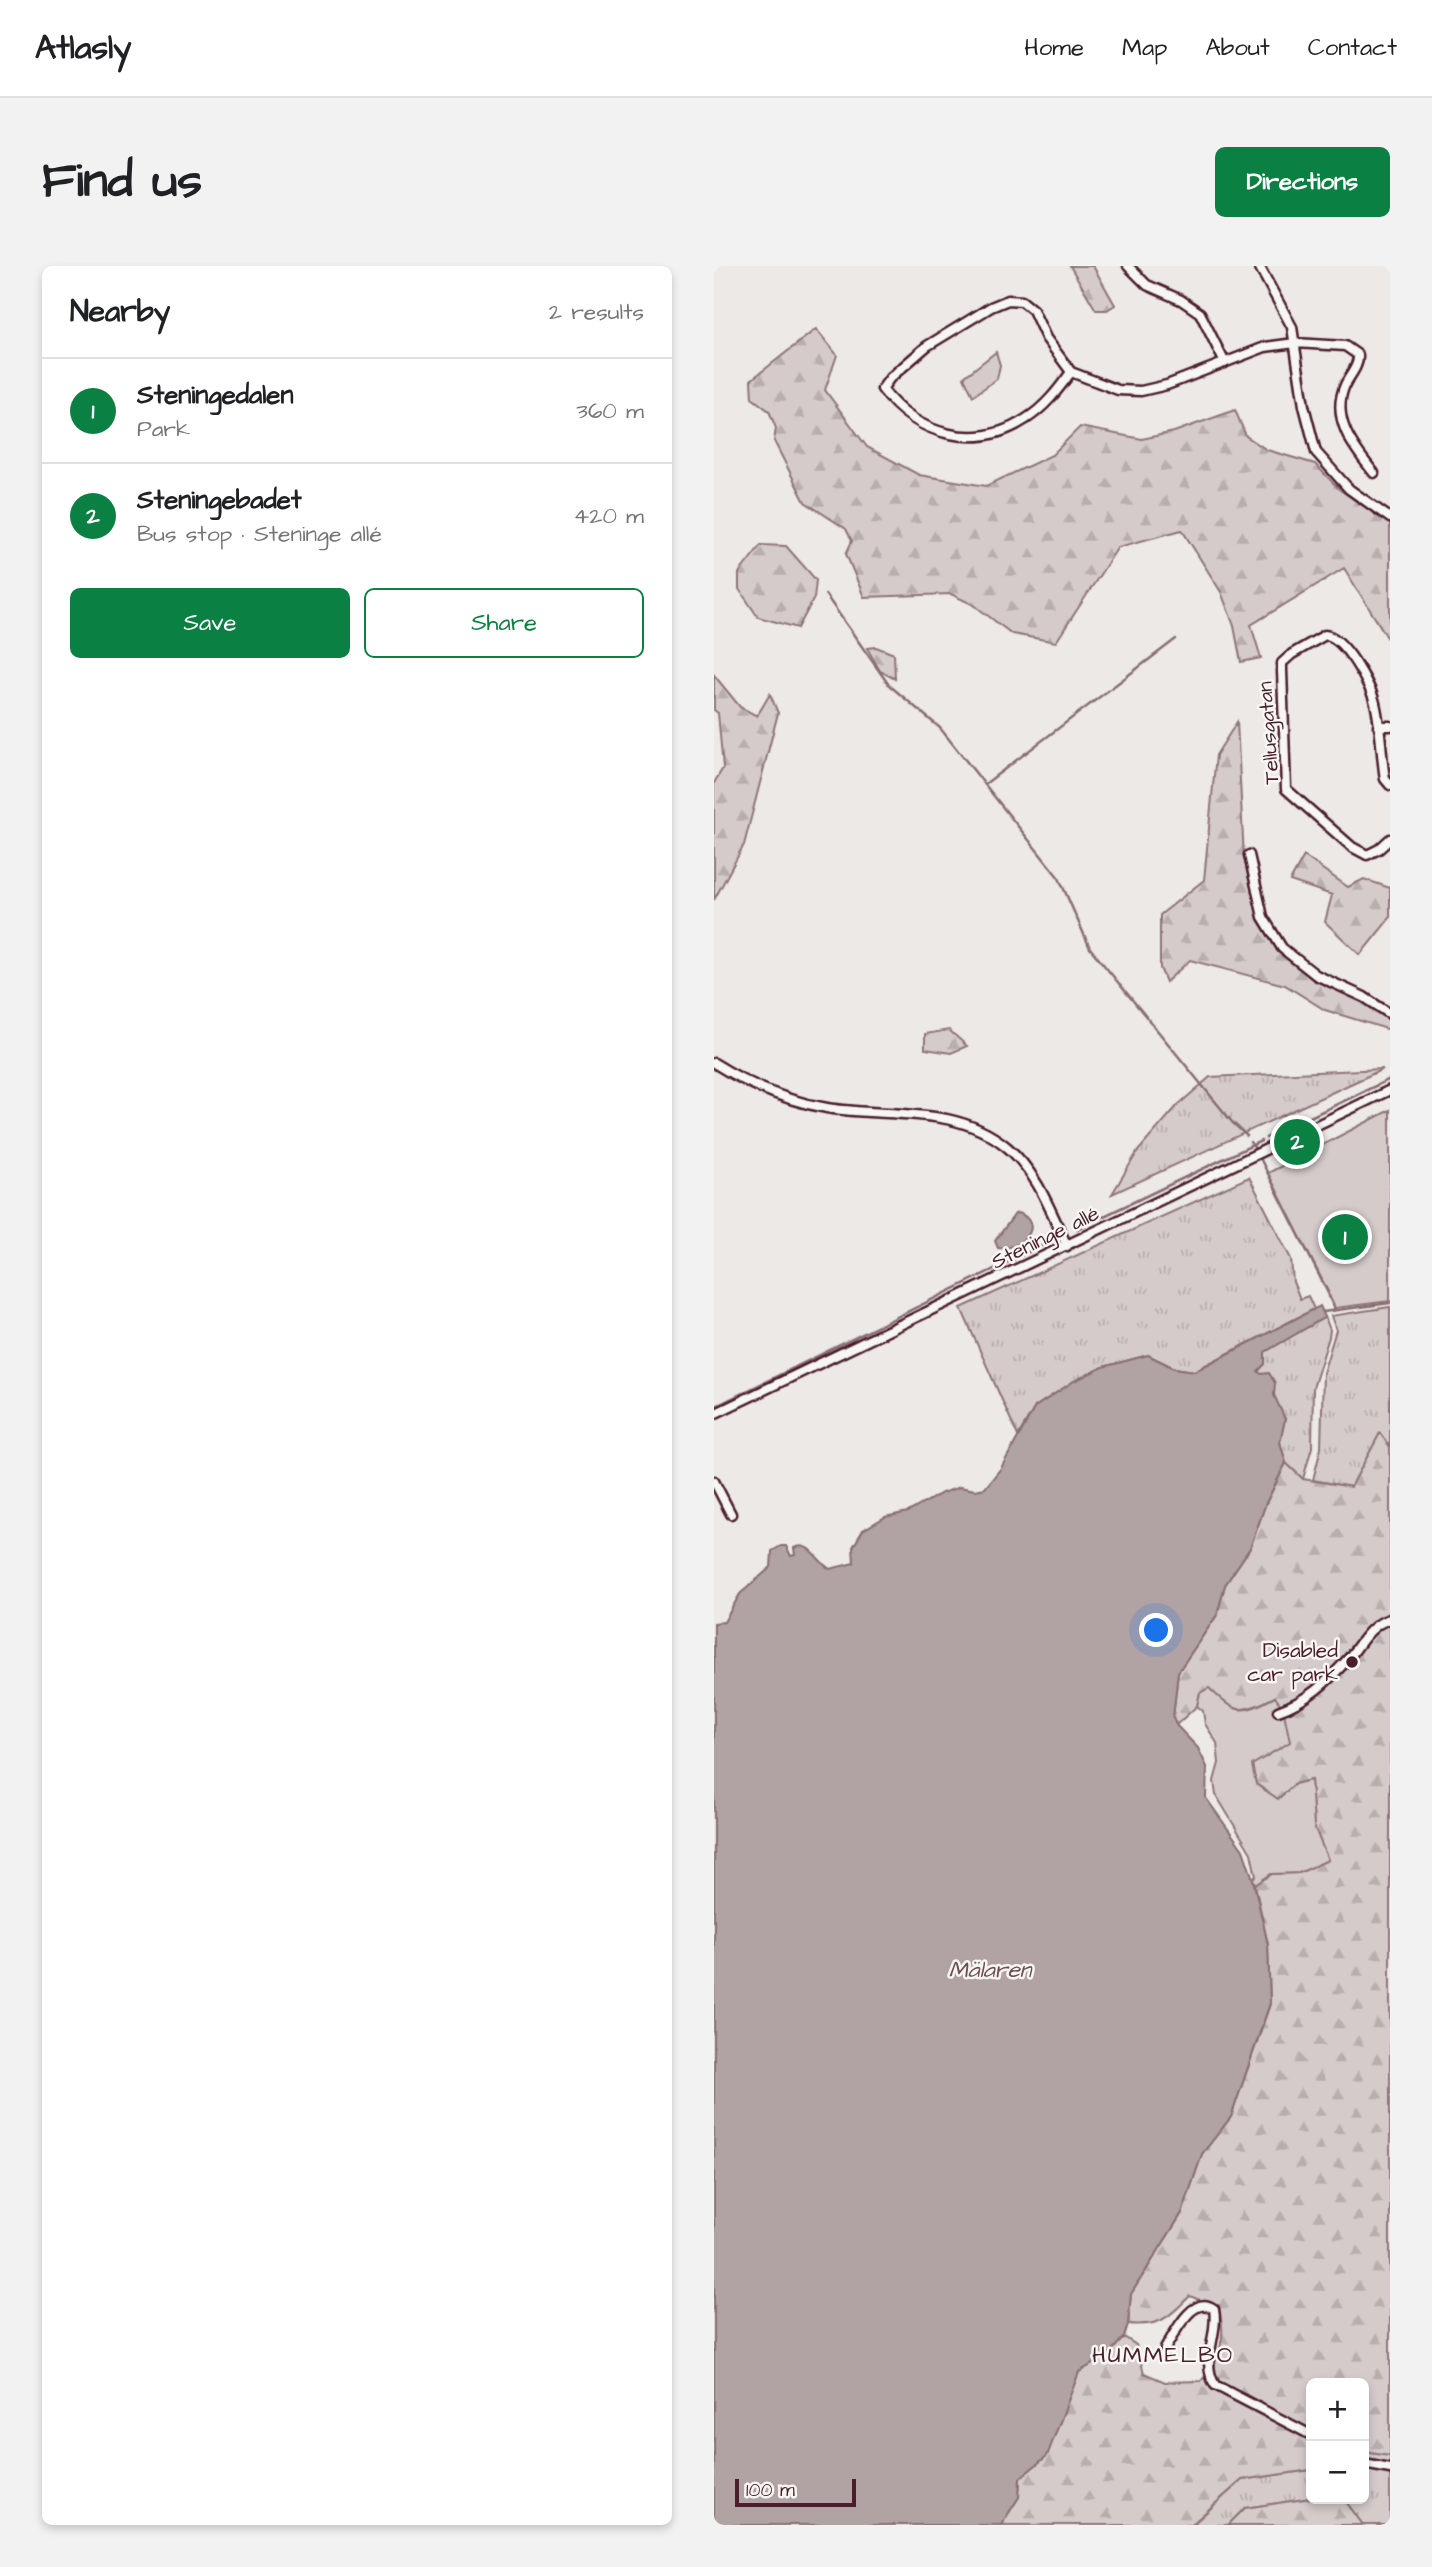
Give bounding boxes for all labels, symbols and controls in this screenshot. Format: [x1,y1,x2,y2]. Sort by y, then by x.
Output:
text: Atlasly [35,25,131,71]
text: Home [1024,31,1084,65]
text: Map [1122,31,1167,65]
text: About [1205,31,1270,65]
text: Contact [1308,31,1397,65]
button: Directions [1215,147,1390,217]
text: Find us [42,148,202,216]
text: Nearby [70,291,170,333]
text: 2 results [549,296,644,328]
text: Steningedalen [137,377,293,413]
text: 1 [92,395,94,427]
text: 360 m [576,395,644,427]
text: Park [137,413,190,445]
text: Steningebadet [137,482,301,518]
text: 2 [86,500,100,532]
text: 420 m [574,500,644,532]
text: Bus stop · Steninge allé [137,518,382,550]
button: Save [70,588,350,658]
button: Share [364,588,644,658]
street label: Tellusgatan [1250,680,1289,786]
pin: 2 [1274,1116,1320,1168]
street label: Steninge allé [986,1199,1105,1278]
pin: 1 [1322,1211,1368,1263]
your location [1139,1613,1173,1647]
place label: Disabled car park [1247,1636,1338,1690]
marker: Disabled car park [1344,1654,1360,1670]
water label: Mälaren [949,1954,1034,1986]
district label: HUMMELBO [1092,2339,1234,2371]
map controls [1306,2378,1369,2504]
button: + [1306,2378,1369,2441]
button: − [1306,2441,1369,2504]
scale bar [735,2476,856,2508]
text: 100 m [746,2477,795,2504]

